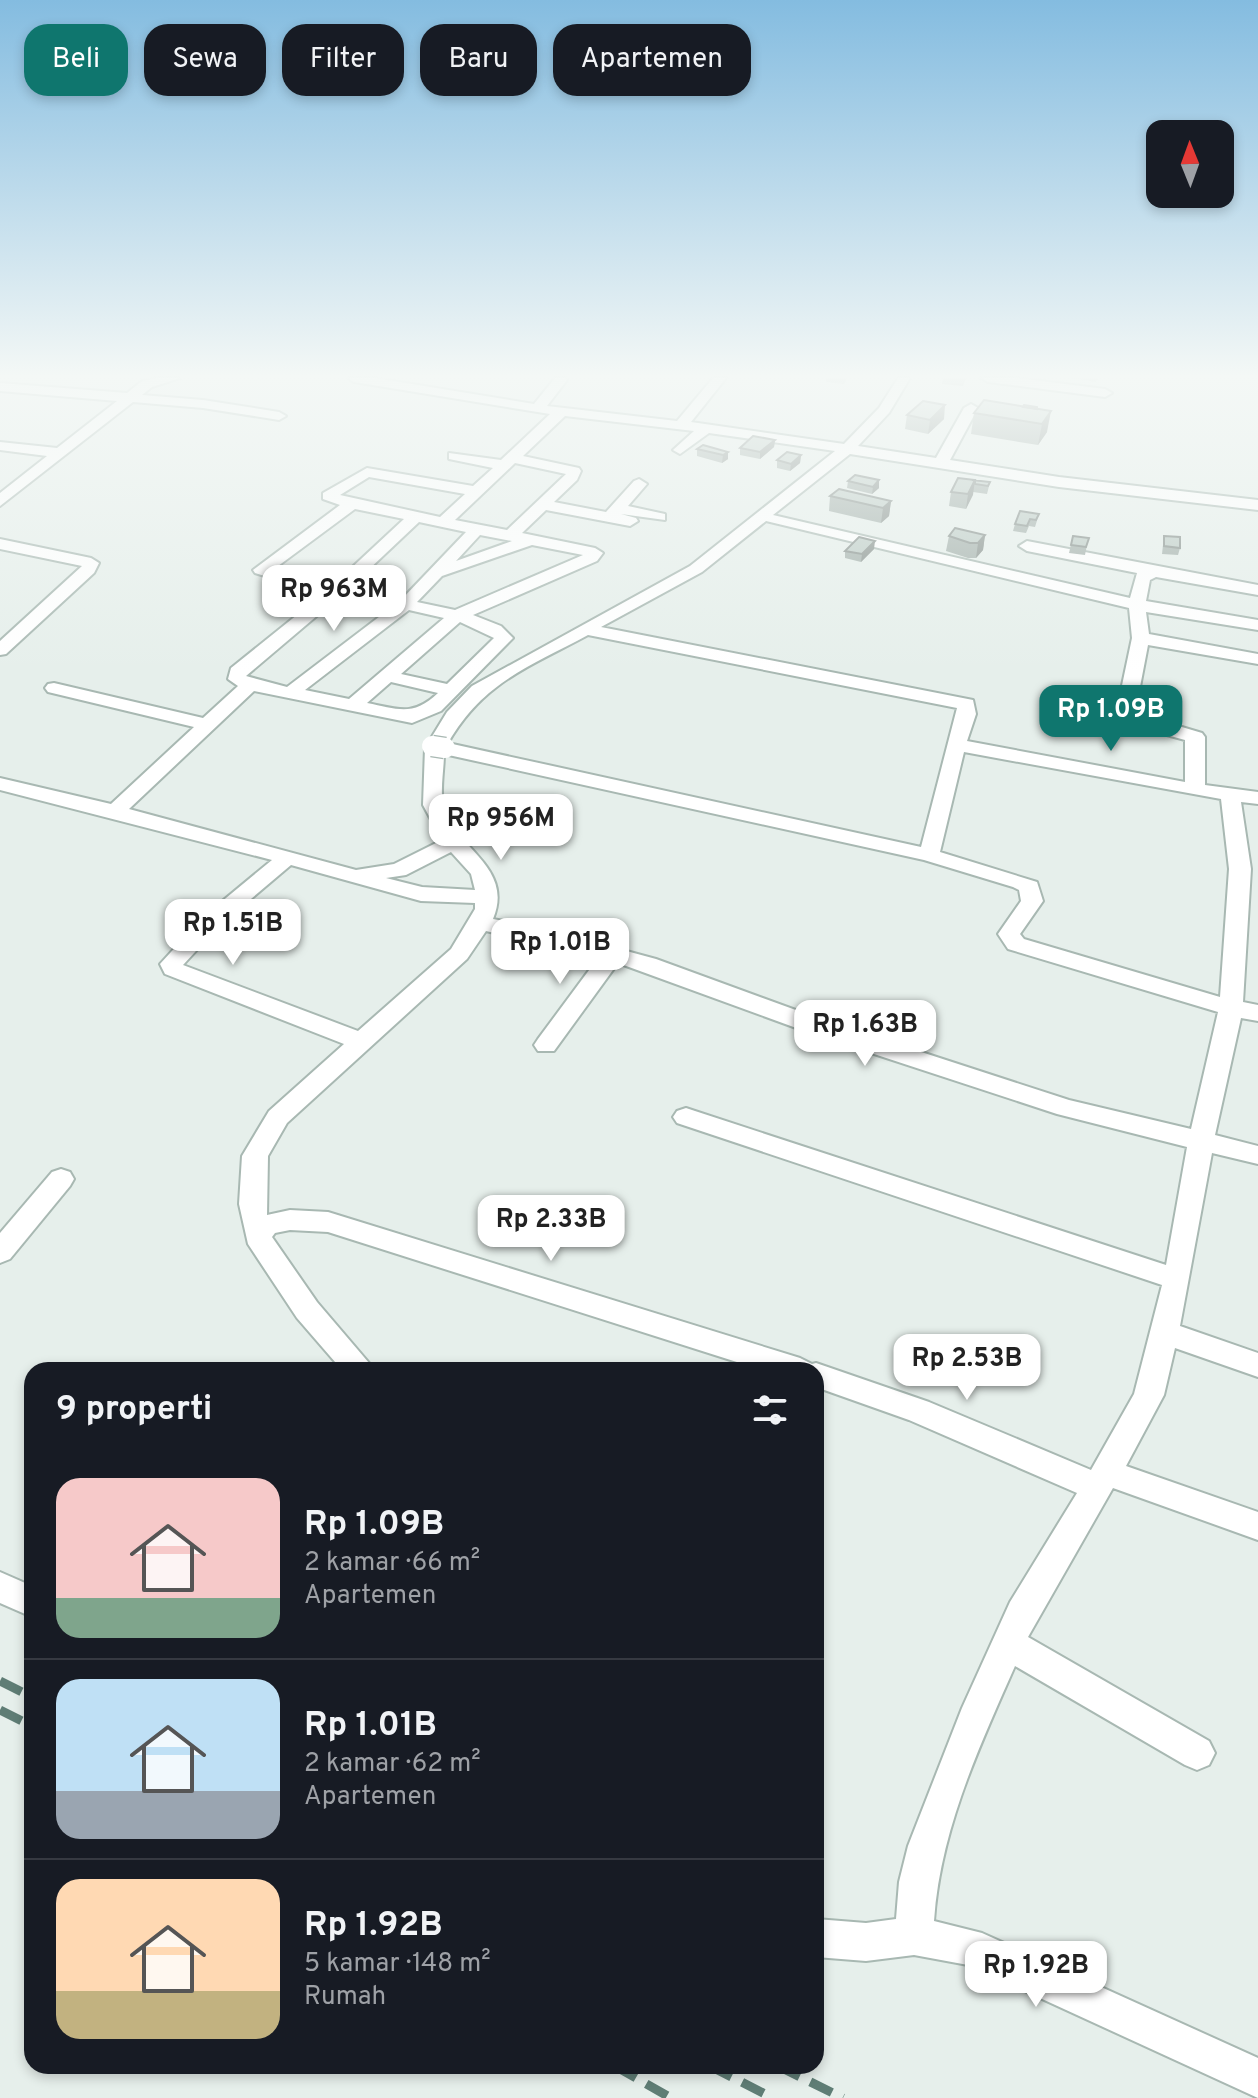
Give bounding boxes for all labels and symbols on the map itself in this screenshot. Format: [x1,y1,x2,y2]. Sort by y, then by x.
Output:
north arrow [1146,120,1234,208]
pin: Rp 963M [260,565,408,633]
pin: Rp 1.09B [1028,685,1194,753]
pin: Rp 956M [427,794,575,862]
pin: Rp 1.51B [150,899,316,967]
pin: Rp 1.01B [477,918,643,986]
pin: Rp 1.63B [782,1000,948,1068]
pin: Rp 2.33B [468,1195,634,1263]
pin: Rp 2.53B [884,1334,1050,1402]
pin: Rp 1.92B [953,1941,1119,2009]

